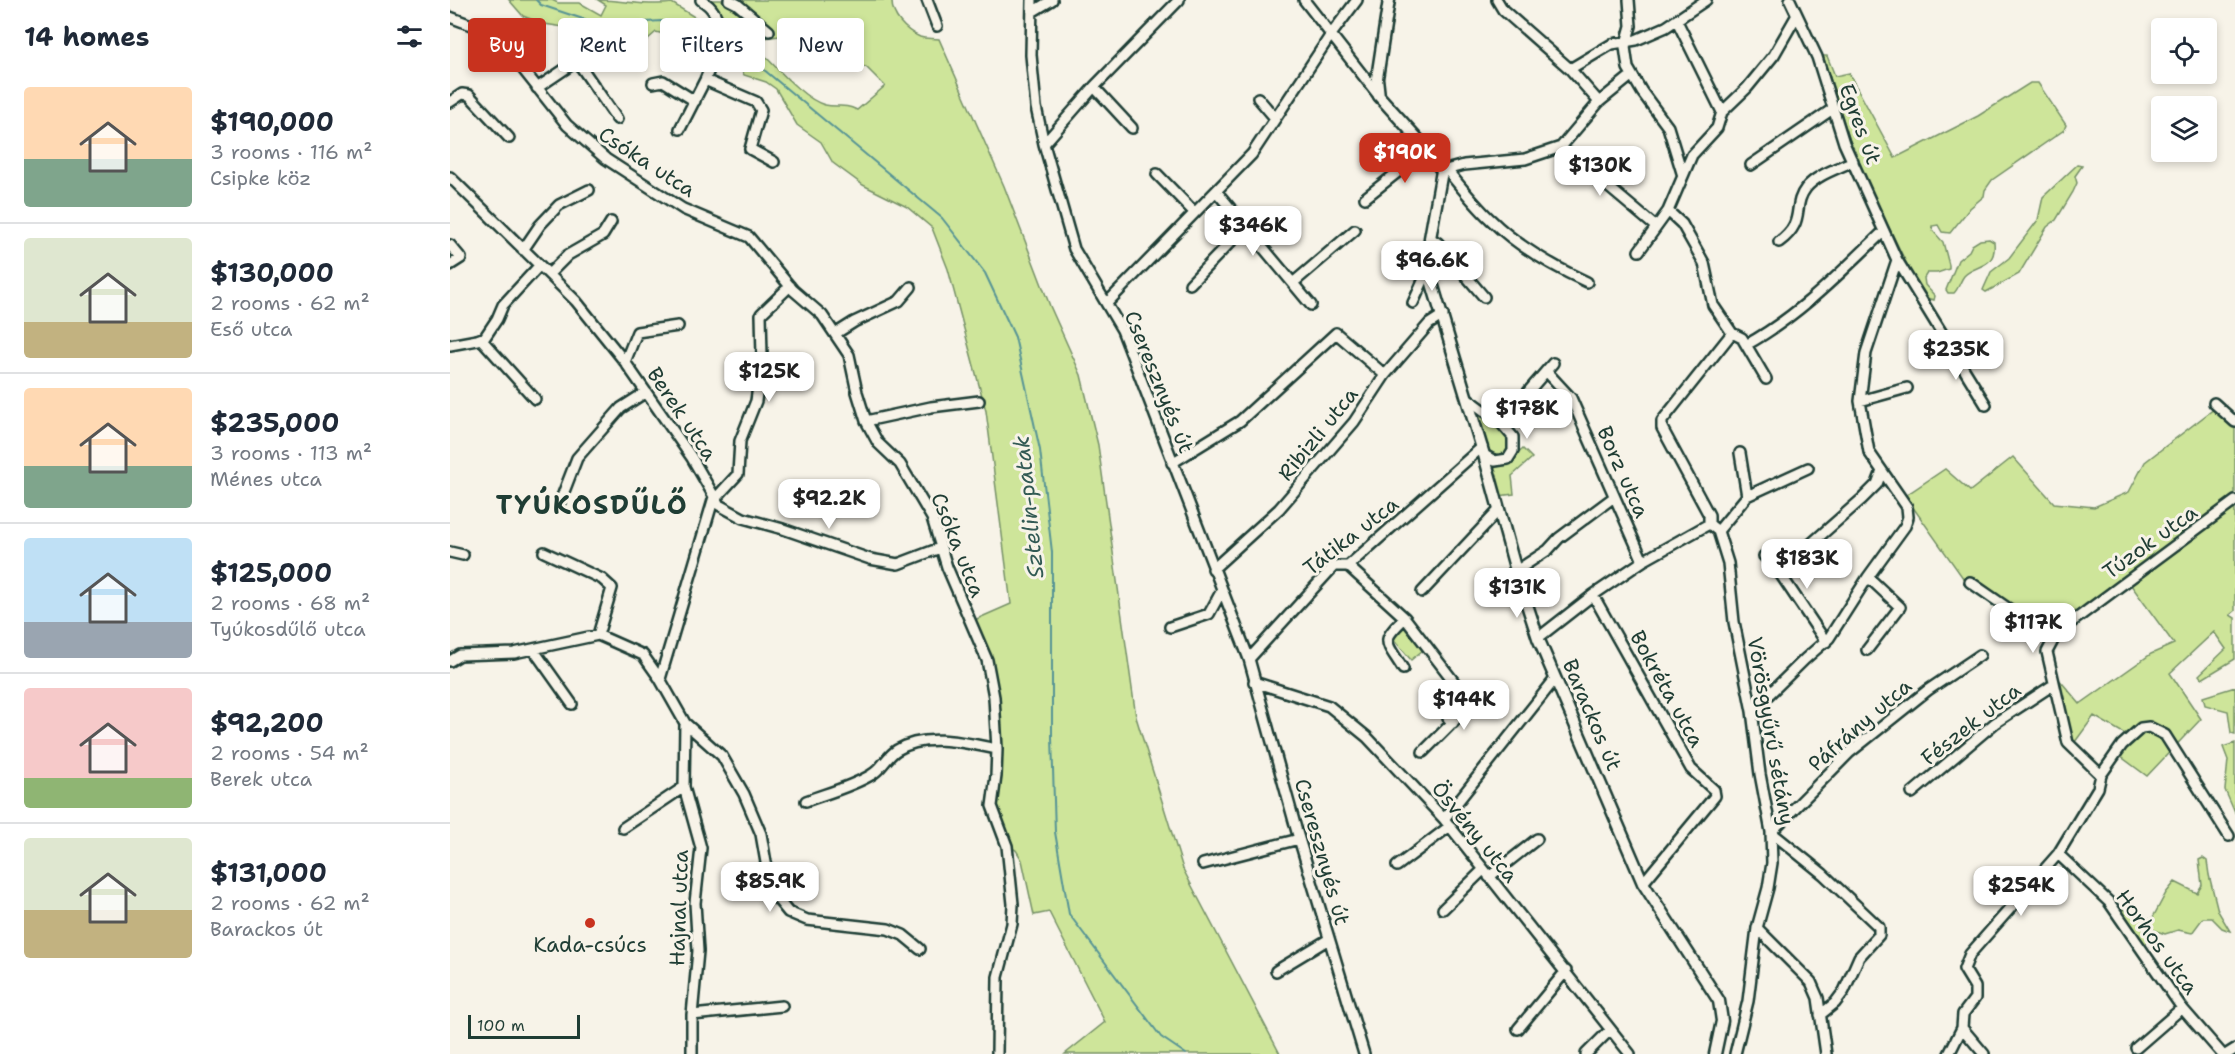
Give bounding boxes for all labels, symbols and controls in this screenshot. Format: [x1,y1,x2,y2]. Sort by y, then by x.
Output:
chip: Buy [468,18,546,72]
chip: Rent [558,18,648,72]
chip: Filters [660,18,765,72]
chip: New [777,18,864,72]
map controls [2151,18,2217,162]
button: locate [2151,18,2217,84]
text: 14 homes [24,19,150,54]
icon: filters [393,20,426,53]
street label: Egres út [1832,80,1888,168]
button: layers [2151,96,2217,162]
text: $190,000 [210,104,334,139]
icon: home [72,111,144,183]
street label: Csóka utca [593,120,701,204]
pin: $190K [1363,133,1447,184]
text: 3 rooms · 116 m² [210,139,372,165]
text: $190K [1373,139,1437,165]
pin: $130K [1558,146,1642,197]
text: $130K [1568,152,1632,178]
text: Csipke köz [210,165,311,191]
pin: $346K [1211,206,1295,257]
text: $346K [1219,212,1287,238]
pin: $96.6K [1383,241,1481,292]
text: $96.6K [1395,247,1469,273]
text: $130,000 [210,255,334,290]
icon: home [72,262,144,334]
text: 2 rooms · 62 m² [210,290,370,316]
street label: Cseresznyés út [1118,307,1200,457]
text: Eső utca [210,316,292,342]
pin: $235K [1914,330,1998,381]
text: $235K [1922,336,1990,362]
pin: $125K [727,352,811,403]
text: $125K [738,358,800,384]
street label: Berek utca [640,362,724,466]
street label: Ribizli utca [1272,381,1364,487]
pin: $178K [1485,389,1569,440]
text: $178K [1495,395,1559,421]
text: $235,000 [210,405,339,440]
icon: home [72,412,144,484]
street label: Borz utca [1590,422,1656,522]
water label: Sztelin-patak [1007,434,1050,580]
text: 3 rooms · 113 m² [210,440,372,466]
text: Ménes utca [210,466,322,492]
pin: $92.2K [780,479,878,530]
text: $92.2K [792,485,866,511]
district label: TYÚKOSDŰLŐ [496,486,688,523]
street label: Csóka utca [924,489,992,601]
street label: Tátika utca [1298,490,1404,582]
street label: Túzok utca [2097,498,2203,586]
pin: $183K [1765,539,1849,590]
text: $183K [1775,545,1839,571]
text: $125,000 [210,555,332,590]
icon: home [72,562,144,634]
pin: $131K [1475,568,1559,619]
text: $131K [1488,574,1546,600]
text: 2 rooms · 68 m² [210,590,370,616]
pin: $117K [1991,603,2075,654]
text: $117K [2004,609,2062,635]
text: Tyúkosdűlő utca [210,616,366,642]
street label: Bokréta utca [1623,626,1711,752]
street label: Vörösgyűrű sétány [1741,635,1801,827]
street label: Barackos út [1556,655,1628,775]
street label: Páfrány utca [1802,672,1918,778]
street label: Fészek utca [1915,676,2027,772]
pin: $144K [1422,680,1506,731]
text: $144K [1432,686,1496,712]
text: $92,200 [210,705,324,740]
icon: home [72,712,144,784]
text: 2 rooms · 54 m² [210,740,369,766]
text: Berek utca [210,766,312,792]
street label: Cseresznyés út [1288,775,1356,929]
street label: Ösvény utca [1425,775,1525,889]
street label: Hajnal utca [663,849,695,967]
text: $131,000 [210,855,327,890]
icon: home [72,862,144,934]
pin: $85.9K [721,862,819,913]
pin: $254K [1979,866,2063,917]
text: $85.9K [735,868,805,894]
text: $254K [1987,872,2055,898]
street label: Horhos utca [2109,884,2205,1000]
text: 2 rooms · 62 m² [210,890,370,916]
text: Barackos út [210,916,323,942]
marker: Kada-csúcs [583,916,597,930]
place label: Kada-csúcs [533,931,647,959]
scale bar [468,1012,580,1040]
text: 100 m [477,1015,525,1036]

